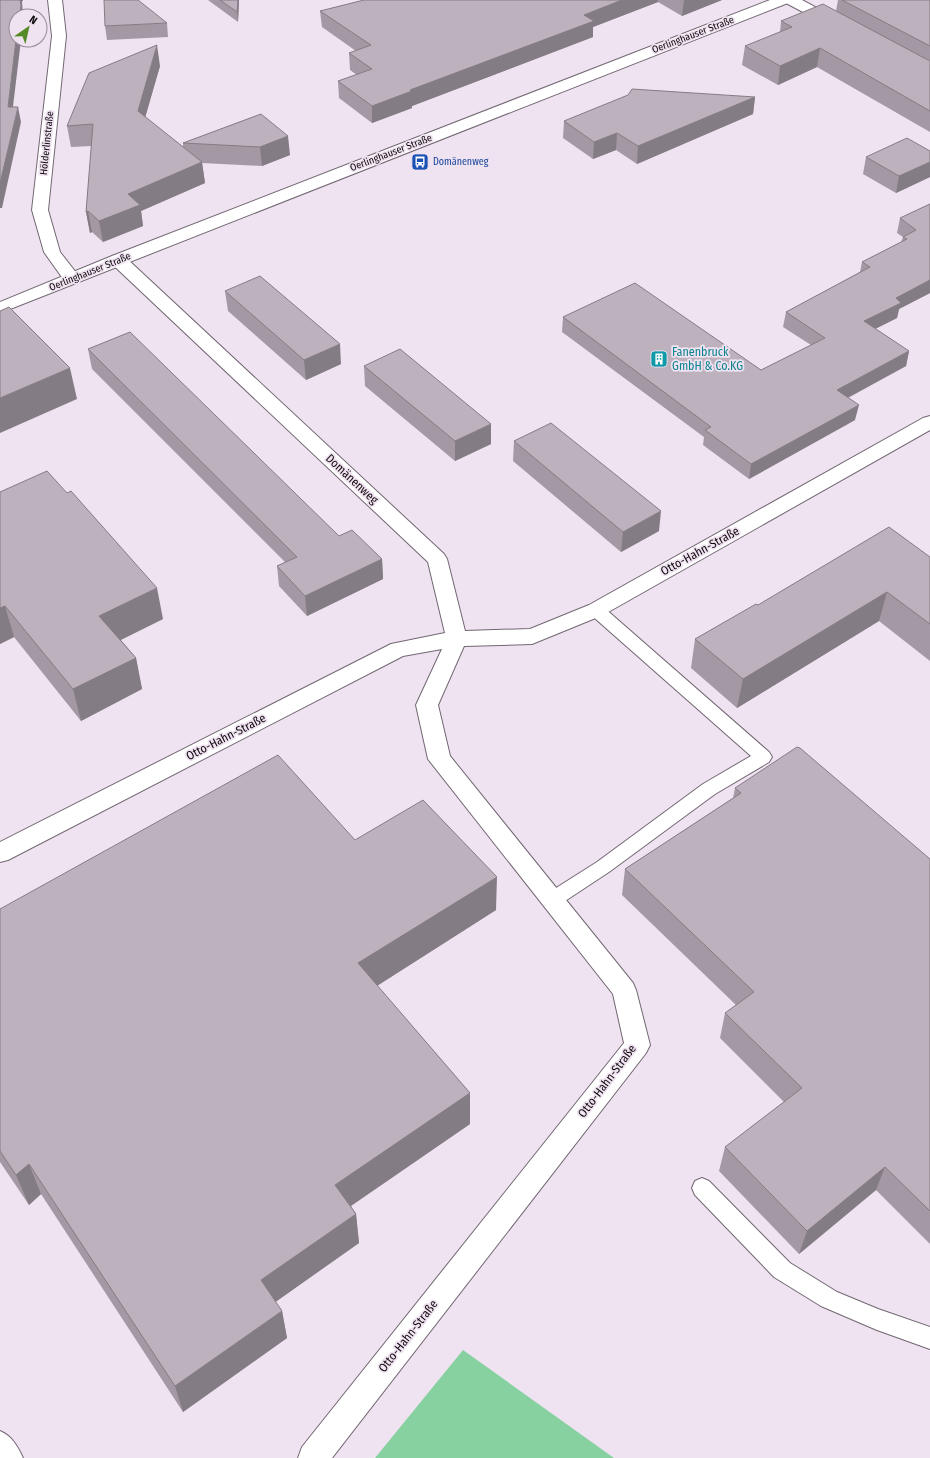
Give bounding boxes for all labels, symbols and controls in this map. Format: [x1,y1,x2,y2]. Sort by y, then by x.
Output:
north arrow [8,8,48,48]
text: N [27,13,40,27]
street label: Oerlinghauser Straße [650,14,736,56]
street label: Hölderlinstraße [38,110,56,175]
street label: Oerlinghauser Straße [348,132,434,174]
bus stop icon: Domänenweg [410,152,430,172]
place label: Domänenweg [433,156,489,168]
street label: Oerlinghauser Straße [47,250,133,294]
place label: Fanenbruck GmbH & Co.KG [672,345,743,373]
building icon: Fanenbruck GmbH & Co.KG [649,349,669,369]
street label: Domänenweg [323,451,381,507]
street label: Otto-Hahn-Straße [658,524,742,578]
street label: Otto-Hahn-Straße [184,711,268,763]
street label: Otto-Hahn-Straße [575,1042,639,1120]
street label: Otto-Hahn-Straße [376,1297,441,1375]

